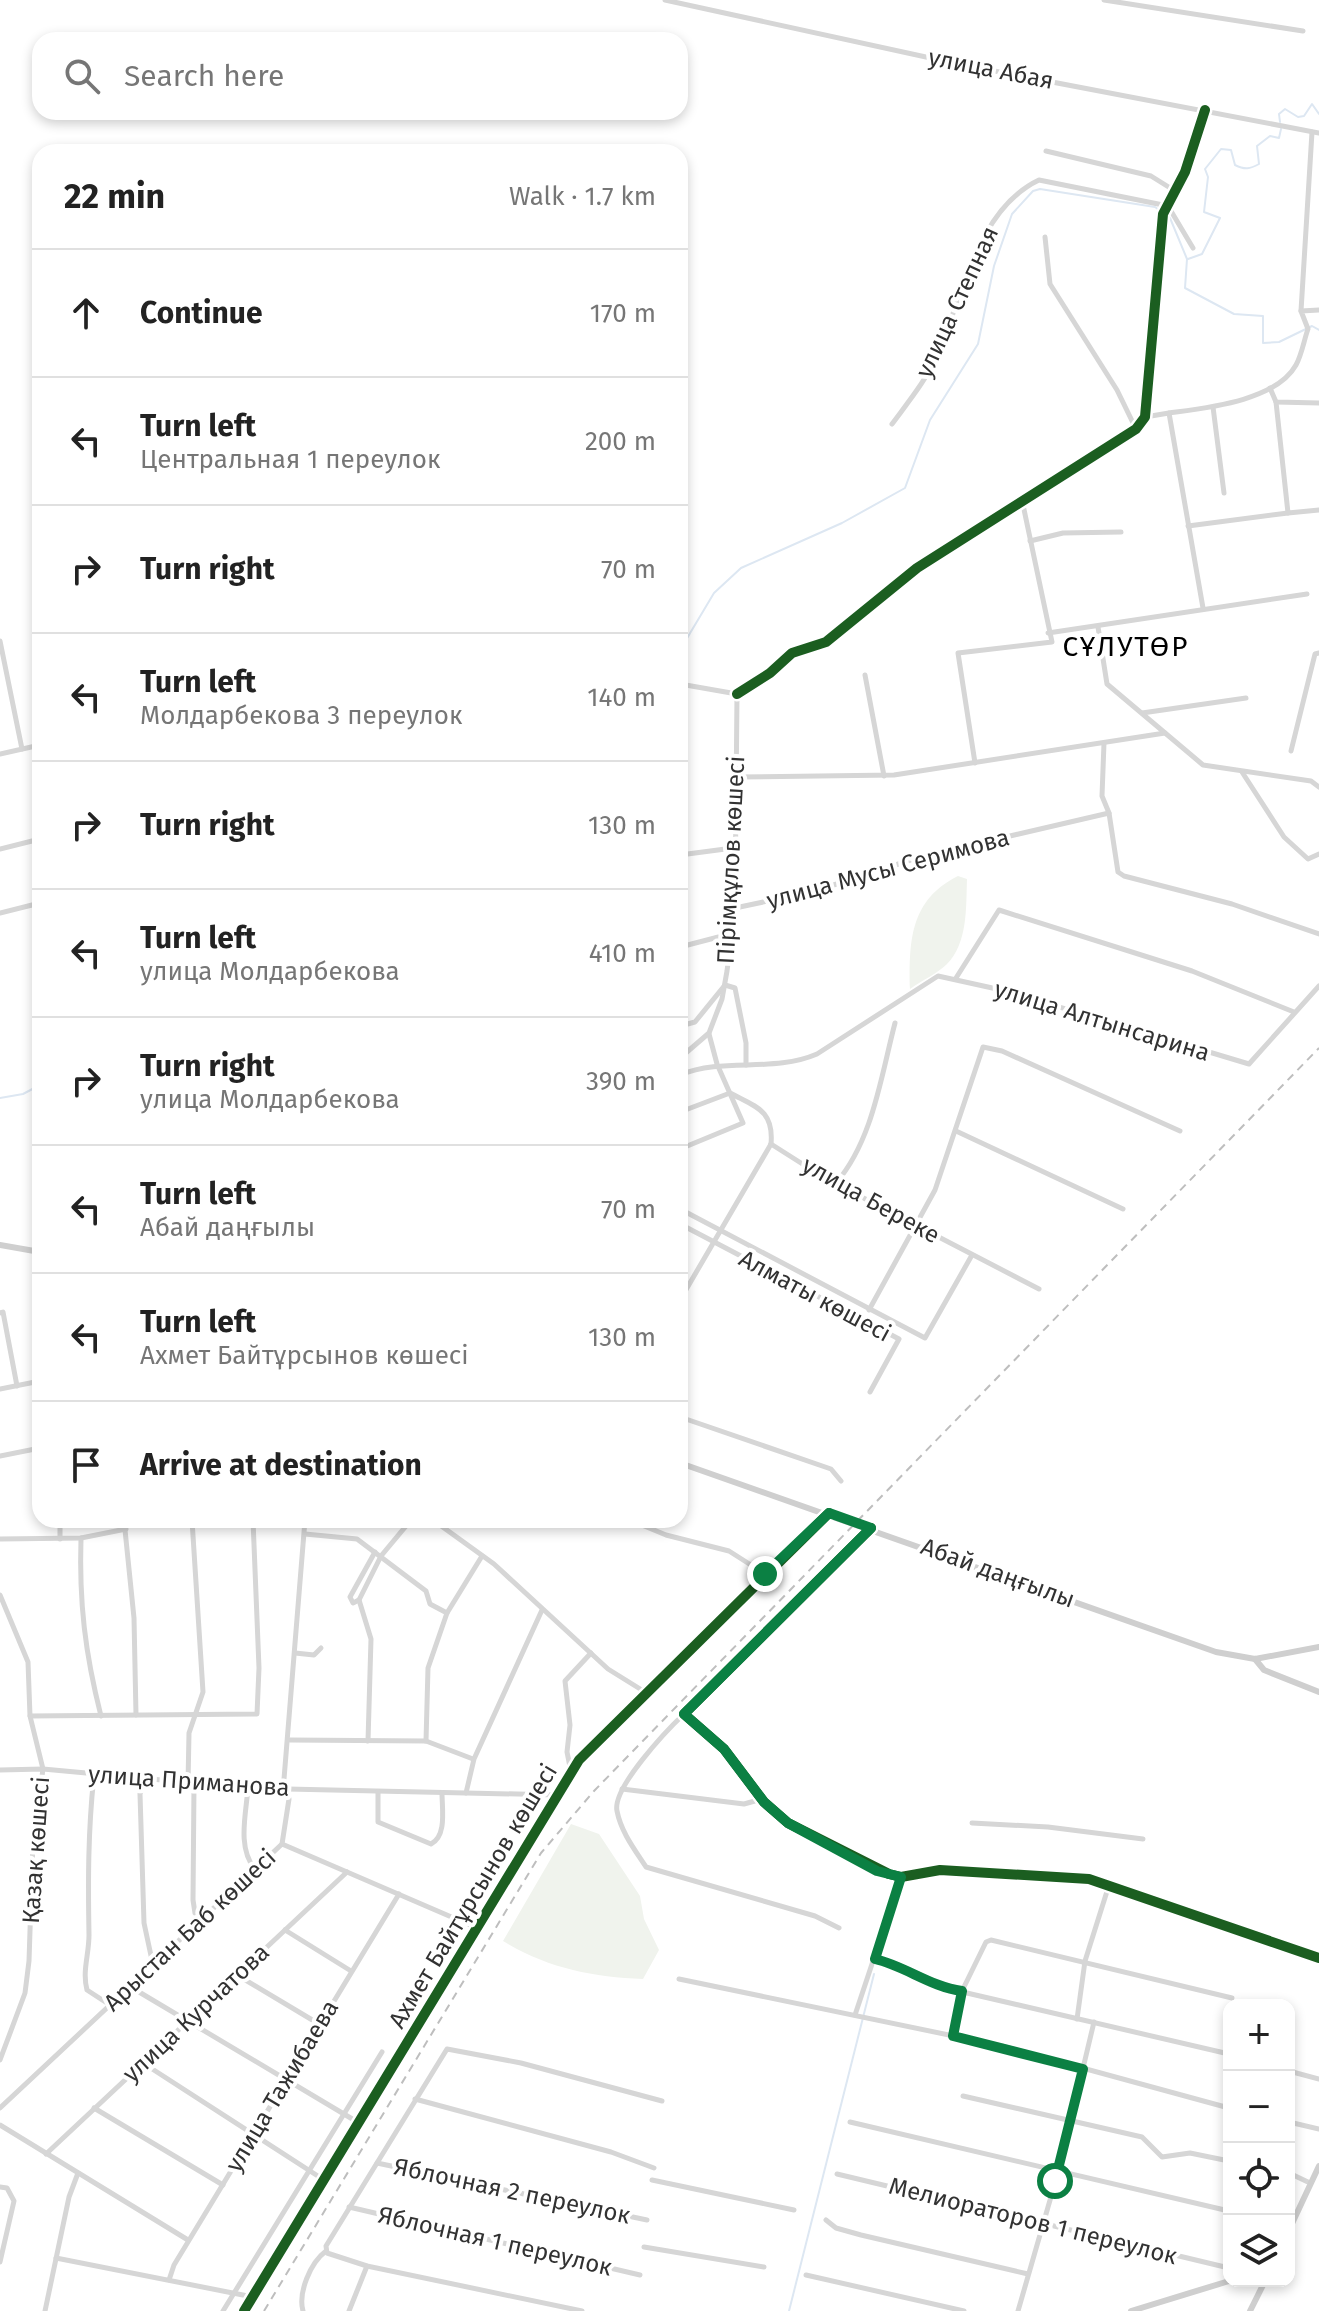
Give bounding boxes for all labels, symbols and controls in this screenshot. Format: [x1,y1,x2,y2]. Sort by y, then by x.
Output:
search box [32,32,688,120]
street label: улица Абая [926,43,1056,95]
icon: search [60,54,104,98]
text: Search here [124,58,284,94]
text: 22 min [64,176,165,217]
text: Walk · 1.7 km [509,181,656,212]
street label: улица Степная [910,222,1004,382]
icon: ahead [64,291,108,335]
text: Continue [140,295,263,331]
text: 170 m [590,298,656,329]
text: Turn left [140,408,256,444]
icon: left [64,419,108,463]
text: 200 m [585,426,656,457]
text: Центральная 1 переулок [140,444,440,475]
icon: right [64,547,108,591]
text: Turn right [140,551,275,587]
text: 70 m [601,554,656,585]
district label: СҰЛУТӨР [1063,630,1189,663]
text: Turn left [140,664,256,700]
icon: left [64,675,108,719]
text: 140 m [587,682,656,713]
text: Молдарбекова 3 переулок [140,700,462,731]
street label: Пірімқұлов көшесі [712,755,750,965]
icon: right [64,803,108,847]
text: Turn right [140,807,275,843]
text: 130 m [588,810,656,841]
street label: улица Мусы Серимова [764,823,1012,915]
text: Turn left [140,920,256,956]
icon: left [64,931,108,975]
text: 410 m [589,938,656,969]
text: улица Молдарбекова [140,956,400,987]
street label: улица Алтынсарина [991,975,1213,1067]
text: Turn right [140,1048,275,1084]
icon: right [64,1059,108,1103]
text: 390 m [586,1066,656,1097]
text: улица Молдарбекова [140,1084,400,1115]
street label: улица Береке [797,1151,945,1249]
text: Turn left [140,1176,256,1212]
icon: left [64,1187,108,1231]
text: 70 m [601,1194,656,1225]
text: Абай даңғылы [140,1212,315,1243]
street label: Алматы көшесі [734,1244,896,1348]
text: Turn left [140,1304,256,1340]
icon: left [64,1315,108,1359]
text: 130 m [588,1322,656,1353]
text: Ахмет Байтұрсынов көшесі [140,1340,469,1371]
icon: arrive [64,1443,108,1487]
text: Arrive at destination [140,1447,422,1483]
street label: Абай даңғылы [917,1532,1079,1614]
route end [747,1556,783,1592]
street label: Ахмет Байтұрсынов көшесі [383,1759,563,2033]
street label: улица Приманова [87,1760,291,1802]
street label: Қазақ көшесі [17,1775,55,1925]
street label: Арыстан Баб көшесі [98,1843,282,2017]
street label: улица Курчатова [117,1938,275,2088]
street label: улица Тажибаева [220,1995,344,2177]
map controls [1223,1999,1295,2287]
button: + [1223,1999,1295,2071]
button: − [1223,2071,1295,2143]
button: locate [1223,2143,1295,2215]
street label: Яблочная 2 переулок [391,2152,633,2230]
route start [1037,2163,1073,2199]
street label: Мелиораторов 1 переулок [886,2172,1180,2270]
street label: Яблочная 1 переулок [375,2200,615,2282]
button: layers [1223,2215,1295,2287]

